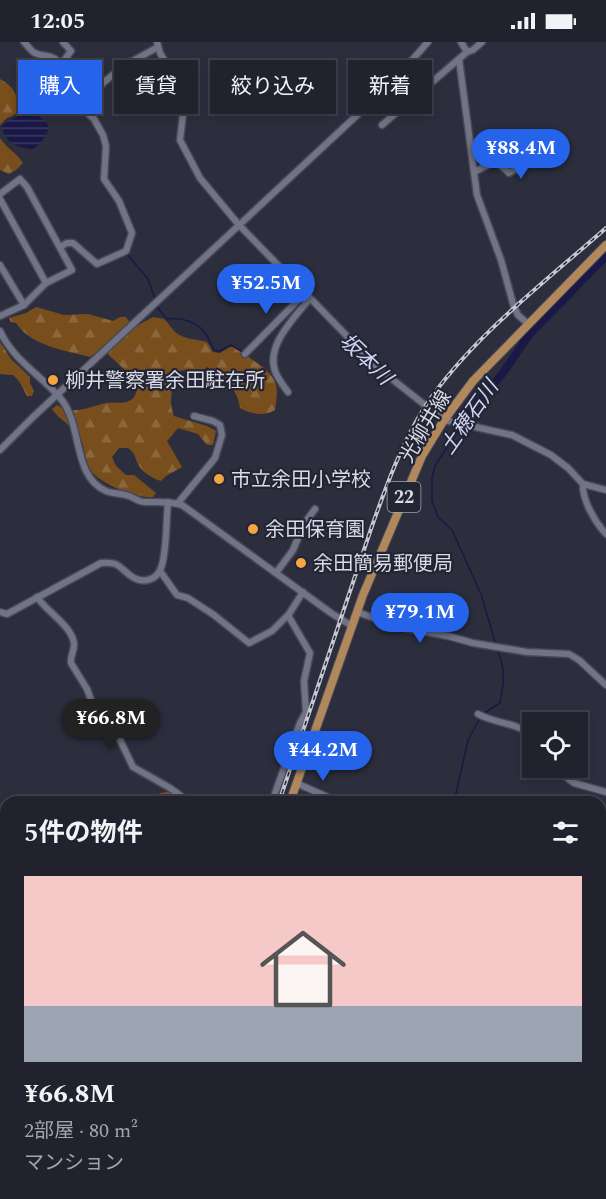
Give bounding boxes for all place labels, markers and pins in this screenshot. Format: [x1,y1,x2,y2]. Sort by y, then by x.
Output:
pin: ¥88.4M [472,129,570,180]
pin: ¥52.5M [217,264,315,315]
place label: 柳井警察署余田駐在所 [65,366,265,396]
marker: 柳井警察署余田駐在所 [46,373,60,387]
place label: 市立余田小学校 [231,465,371,495]
marker: 市立余田小学校 [212,472,226,486]
place label: 余田保育園 [265,515,365,545]
marker: 余田保育園 [246,522,260,536]
place label: 余田簡易郵便局 [313,549,453,579]
marker: 余田簡易郵便局 [294,556,308,570]
pin: ¥79.1M [371,593,469,644]
pin: ¥66.8M [62,699,160,750]
pin: ¥44.2M [274,731,372,782]

